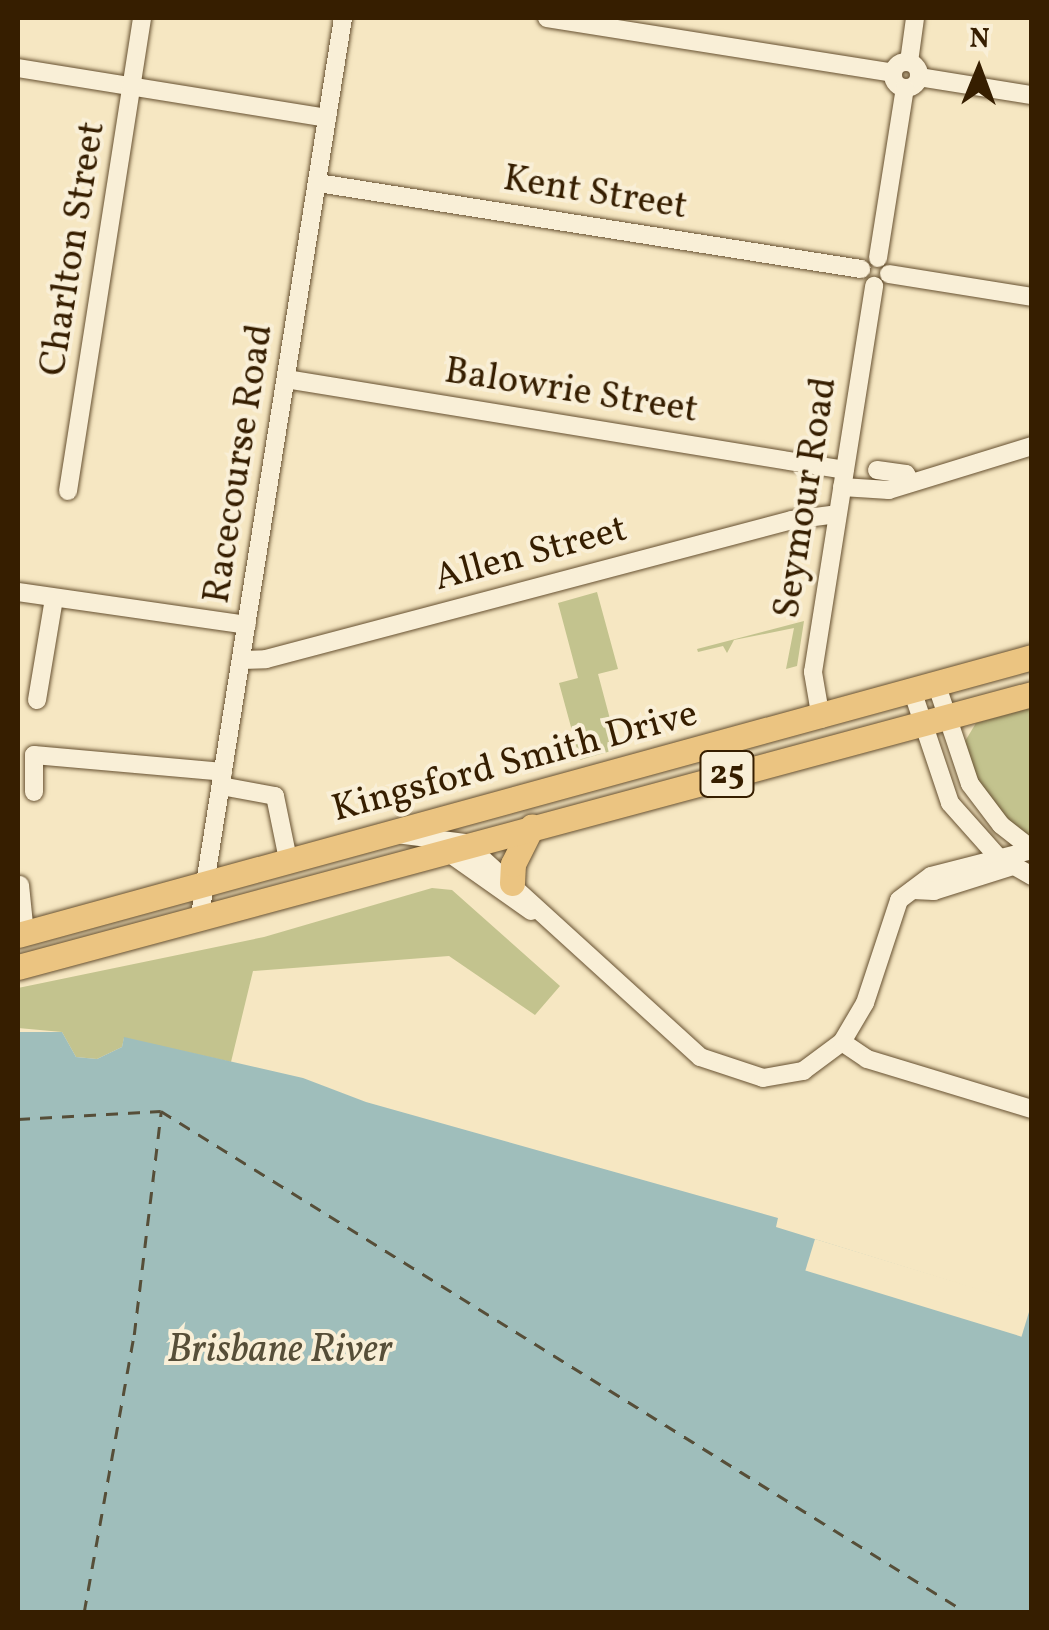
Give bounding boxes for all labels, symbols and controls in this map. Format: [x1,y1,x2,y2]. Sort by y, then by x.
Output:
north arrow [929,20,1029,120]
text: N [969,20,990,59]
street label: Charlton Street [31,119,117,379]
street label: Kent Street [500,157,690,231]
street label: Racecourse Road [195,321,285,607]
street label: Balowrie Street [441,349,701,435]
street label: Seymour Road [765,374,849,622]
street label: Allen Street [430,507,632,603]
street label: Kingsford Smith Drive [327,692,703,834]
road number: 25 [697,744,757,804]
water label: Brisbane River [167,1327,393,1375]

